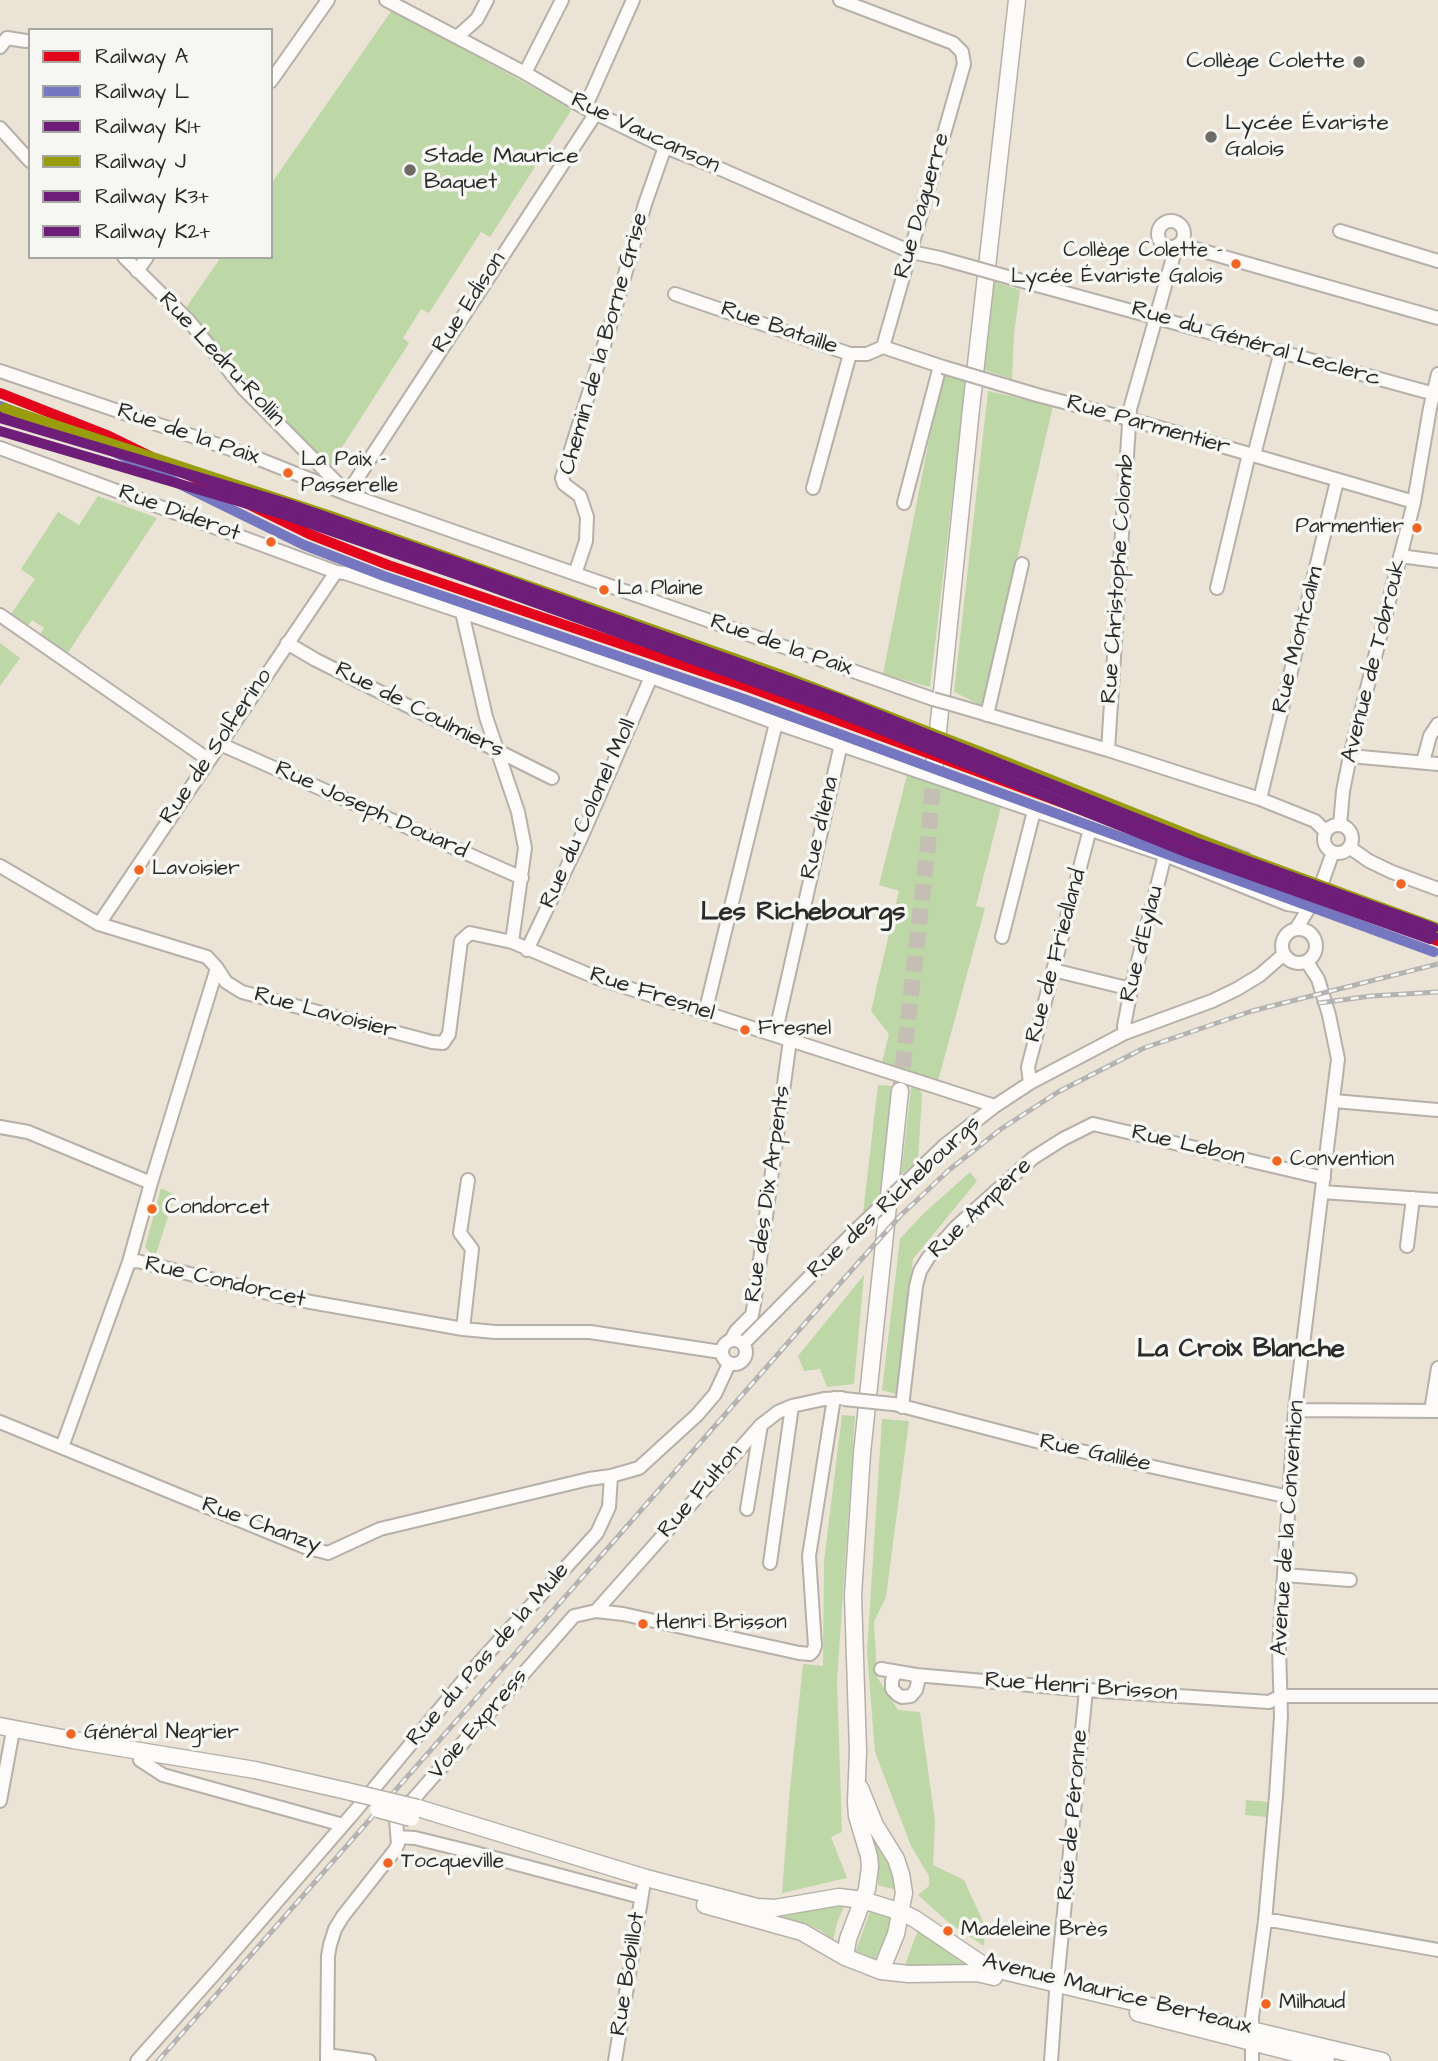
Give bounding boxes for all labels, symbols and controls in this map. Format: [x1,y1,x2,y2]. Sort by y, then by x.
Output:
legend [28,28,273,259]
text: Railway A [95,42,188,71]
place label: Collège Colette [1186,48,1345,76]
marker: Collège Colette [1351,54,1367,70]
text: Railway L [95,77,189,106]
street label: Rue Vaucanson [566,87,724,181]
place label: Lycée Évariste Galois [1225,110,1389,164]
text: Railway K1+ [95,112,201,141]
marker: Lycée Évariste Galois [1203,129,1219,145]
street label: Rue Daguerre [889,130,957,282]
place label: Stade Maurice Baquet [424,143,579,197]
text: Railway J [95,147,186,176]
marker: Stade Maurice Baquet [402,162,418,178]
text: Railway K3+ [95,182,209,211]
street label: Chemin de la Borne Grise [554,210,656,478]
text: Railway K2+ [95,217,210,246]
place label: Collège Colette - Lycée Évariste Galois [1011,239,1223,289]
street label: Rue Edison [427,247,513,359]
marker: Collège Colette - Lycée Évariste Galois [1229,257,1243,271]
street label: Rue Ledru-Rollin [152,287,290,433]
street label: Rue Bataille [717,296,841,362]
street label: Rue du Général Leclerc [1128,296,1384,394]
street label: Rue Parmentier [1063,390,1233,462]
street label: Rue de la Paix [113,398,263,472]
place label: La Paix - Passerelle [301,448,398,498]
street label: Rue Christophe Colomb [1097,453,1141,705]
marker: La Paix - Passerelle [281,466,295,480]
street label: Rue Diderot [114,479,244,549]
place label: Parmentier [1296,515,1404,541]
marker: Parmentier [1410,521,1424,535]
unlabelled marker [264,535,278,549]
street label: Avenue de Tobrouk [1336,556,1414,766]
street label: Rue Montcalm [1267,564,1331,716]
place label: La Plaine [617,577,703,603]
marker: La Plaine [597,583,611,597]
street label: Rue de la Paix [706,609,856,683]
street label: Rue de Coulmiers [330,657,508,765]
street label: Rue de Solferino [155,664,279,830]
street label: Rue du Colonel Moll [535,715,643,913]
street label: Rue Joseph Douard [270,756,472,866]
street label: Rue d'Iéna [796,774,846,882]
place label: Lavoisier [152,857,240,883]
marker: Lavoisier [132,863,146,877]
street label: Rue de Friedland [1021,866,1093,1046]
unlabelled marker [1394,877,1408,891]
street label: Rue d'Eylau [1115,883,1171,1005]
district label: Les Richebourgs [701,898,905,930]
street label: Rue Fresnel [586,962,718,1028]
street label: Rue Lavoisier [251,982,399,1046]
place label: Fresnel [758,1017,831,1043]
marker: Fresnel [738,1023,752,1037]
street label: Rue des Dix Arpents [740,1084,798,1304]
street label: Rue des Richebourgs [803,1111,987,1285]
street label: Rue Lebon [1129,1120,1247,1172]
place label: Convention [1290,1148,1394,1174]
street label: Rue Ampère [924,1153,1038,1265]
marker: Convention [1270,1154,1284,1168]
place label: Condorcet [165,1196,269,1222]
marker: Condorcet [145,1202,159,1216]
street label: Rue Condorcet [142,1251,308,1315]
district label: La Croix Blanche [1137,1335,1345,1367]
street label: Avenue de la Convention [1266,1399,1312,1657]
street label: Rue Galilée [1037,1429,1153,1479]
street label: Rue Fulton [653,1440,749,1544]
street label: Rue Chanzy [198,1492,324,1560]
street label: Rue du Pas de la Mule [402,1558,576,1752]
place label: Henri Brisson [656,1611,787,1637]
marker: Henri Brisson [636,1617,650,1631]
street label: Voie Express [423,1664,535,1786]
street label: Rue Henri Brisson [984,1668,1178,1708]
place label: Général Negrier [84,1721,239,1747]
marker: Général Negrier [64,1727,78,1741]
street label: Rue de Péronne [1053,1728,1095,1902]
place label: Tocqueville [401,1850,504,1876]
marker: Tocqueville [381,1856,395,1870]
street label: Rue Bobillot [606,1910,652,2038]
place label: Madeleine Brès [961,1918,1108,1944]
marker: Madeleine Brès [941,1924,955,1938]
street label: Avenue Maurice Berteaux [980,1948,1254,2042]
place label: Milhaud [1279,1991,1345,2017]
marker: Milhaud [1259,1997,1273,2011]

